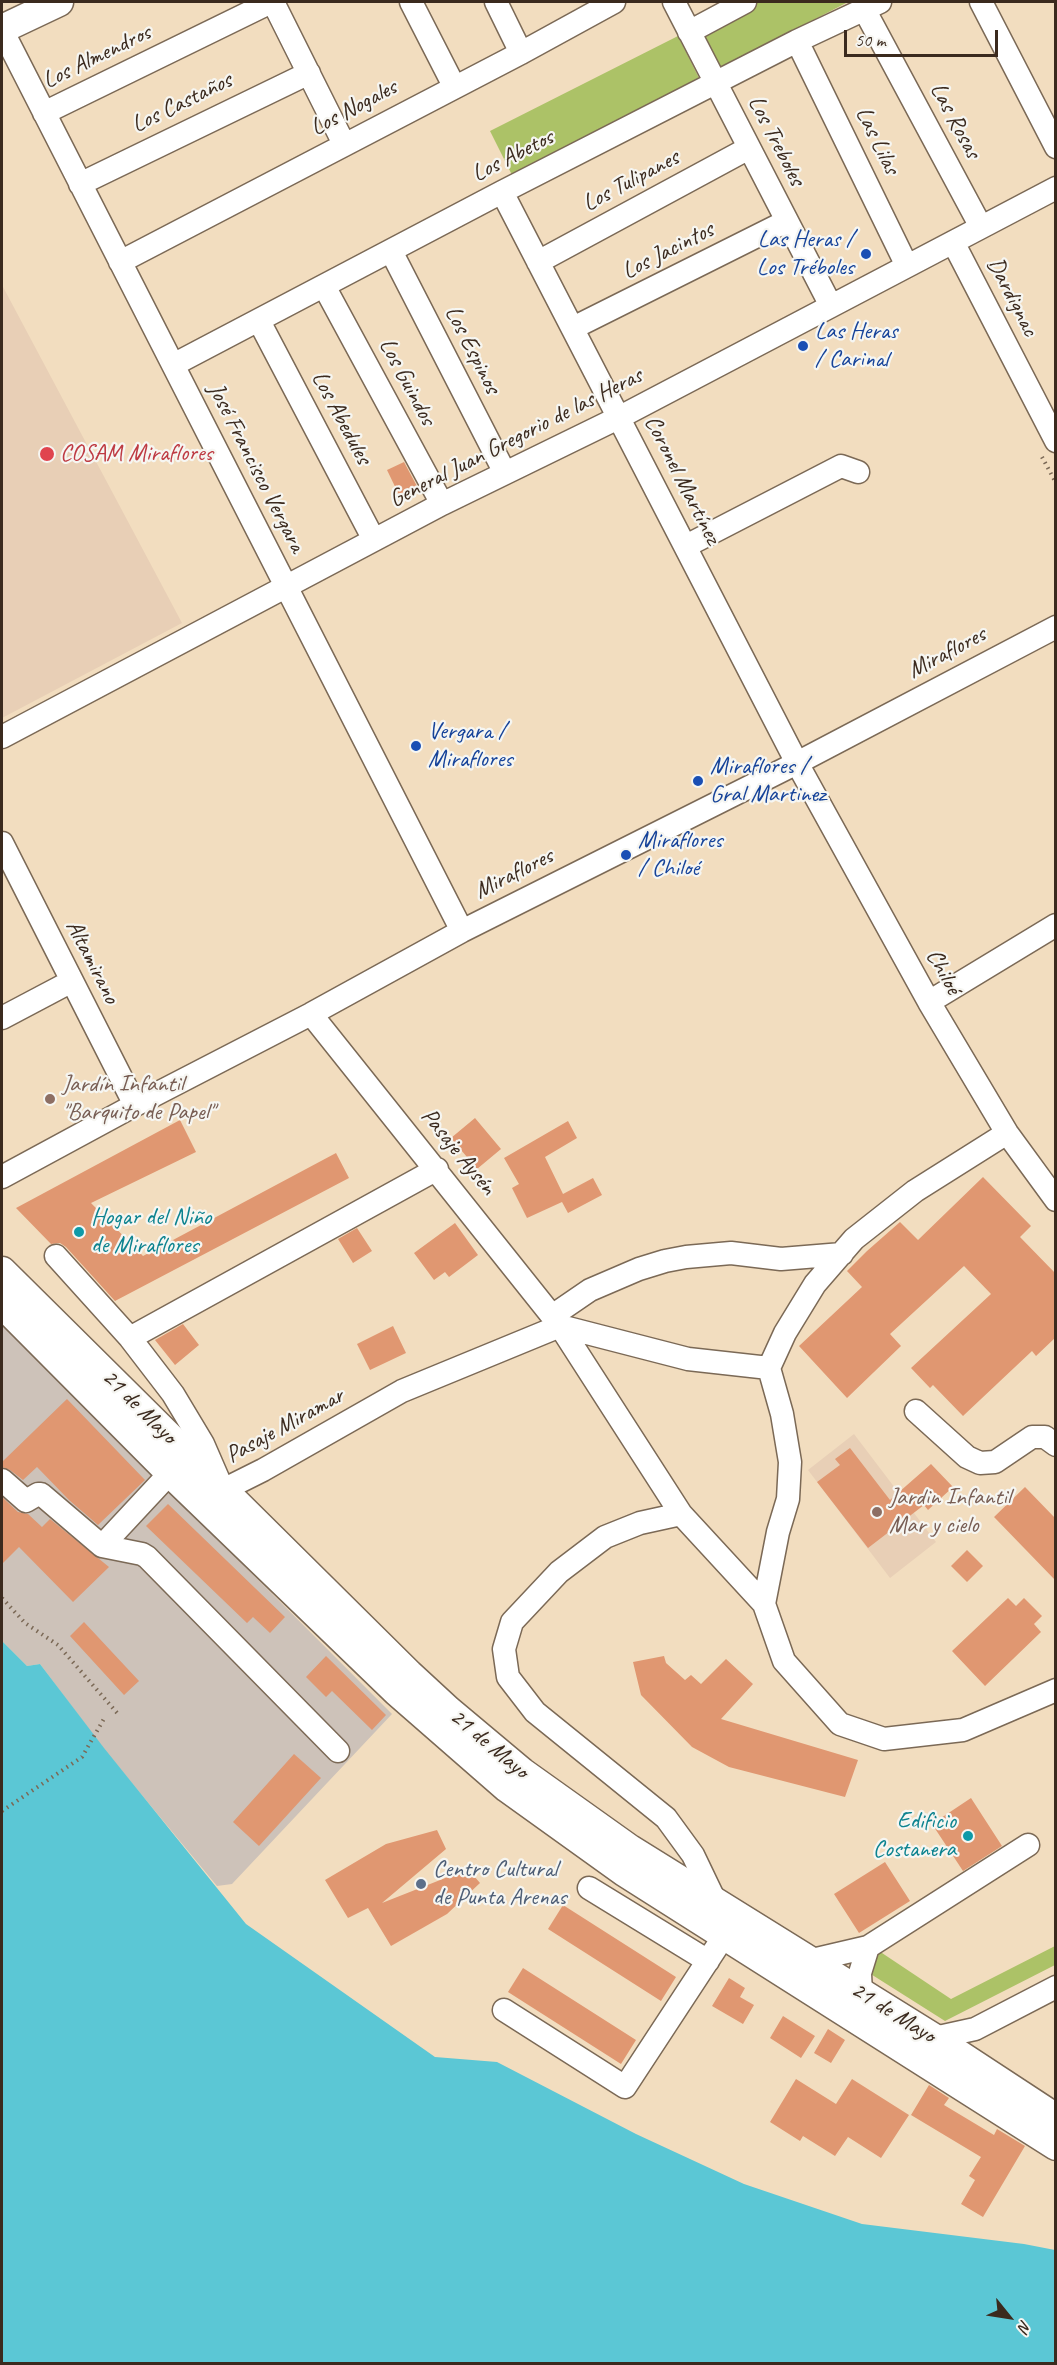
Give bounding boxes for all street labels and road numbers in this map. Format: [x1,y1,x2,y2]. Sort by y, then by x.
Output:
street label: Los Almendros [38,18,156,96]
street label: Los Castaños [127,66,237,140]
street label: Los Nogales [306,73,402,143]
street label: Las Rosas [923,78,987,164]
street label: Los Treboles [741,91,811,191]
street label: Las Lilas [848,103,906,179]
street label: Los Abetos [467,123,559,189]
street label: Los Tulipanes [578,144,684,218]
street label: Los Jacintos [617,216,719,286]
street label: Dardignac [980,253,1044,341]
street label: Los Espinos [438,301,506,399]
street label: Los Guindos [372,333,442,431]
street label: General Juan Gregorio de las Heras [385,362,647,514]
street label: Los Abedules [305,367,377,469]
street label: José Francisco Vergara [201,378,311,558]
street label: Coronel Martínez [637,411,727,549]
street label: Miraflores [903,620,991,686]
street label: Miraflores [470,842,558,906]
street label: Altamirano [59,915,125,1009]
street label: Chiloé [919,944,967,1000]
street label: Pasaje Aysén [414,1103,502,1201]
street label: 21 de Mayo [95,1363,183,1451]
street label: Pasaje Miramar [221,1382,349,1470]
street label: 21 de Mayo [444,1703,534,1785]
street label: 21 de Mayo [845,1976,941,2050]

